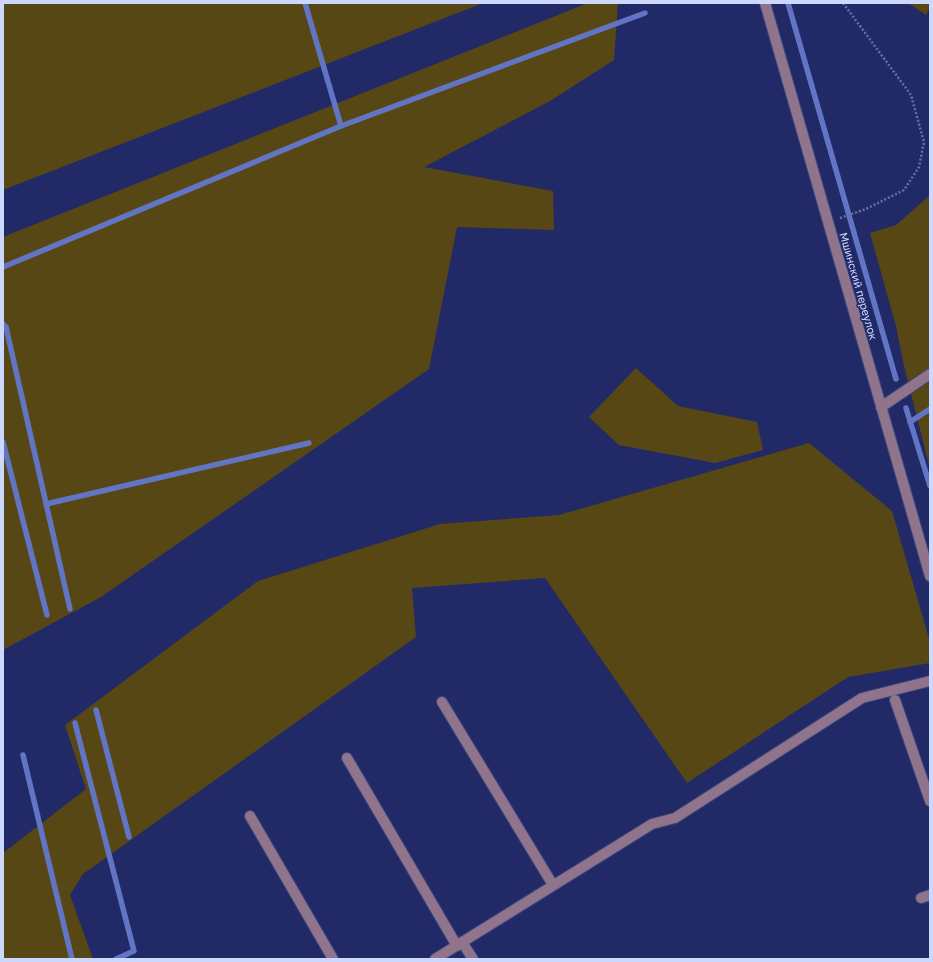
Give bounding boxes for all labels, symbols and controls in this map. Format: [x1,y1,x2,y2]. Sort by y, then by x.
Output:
street label: Мшинский переулок [837,231,881,342]

